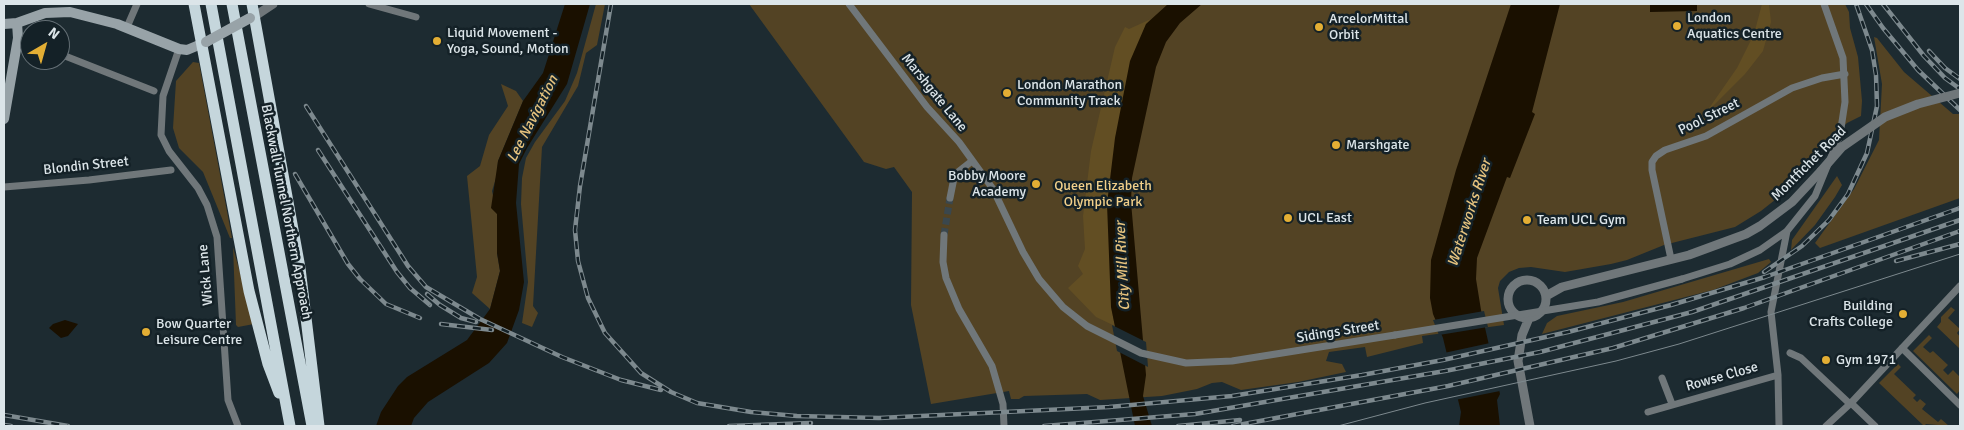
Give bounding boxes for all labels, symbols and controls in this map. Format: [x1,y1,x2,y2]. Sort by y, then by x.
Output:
place label: London Aquatics Centre [1687,10,1782,42]
place label: ArcelorMittal Orbit [1329,11,1408,44]
north arrow [20,20,70,70]
marker: London Aquatics Centre [1671,20,1683,32]
marker: ArcelorMittal Orbit [1313,21,1325,33]
text: N [45,24,63,43]
place label: Liquid Movement - Yoga, Sound, Motion [447,25,569,58]
marker: Liquid Movement - Yoga, Sound, Motion [431,35,443,47]
street label: Marshgate Lane [897,51,971,135]
water label: Lee Navigation [503,73,563,165]
place label: London Marathon Community Track [1017,77,1122,110]
marker: London Marathon Community Track [1001,87,1013,99]
street label: Pool Street [1676,95,1742,139]
street label: Blackwall Tunnel Northern Approach [257,103,315,321]
street label: Montfichet Road [1768,123,1850,205]
place label: Marshgate [1346,137,1409,153]
marker: Marshgate [1330,139,1342,151]
street label: Blondin Street [42,153,130,179]
water label: Waterworks River [1444,157,1496,269]
place label: Bobby Moore Academy [948,168,1026,200]
marker: Bobby Moore Academy [1030,178,1042,190]
park label: Queen Elizabeth Olympic Park [1054,178,1152,210]
place label: UCL East [1298,210,1352,226]
marker: UCL East [1282,212,1294,224]
place label: Team UCL Gym [1537,212,1626,228]
marker: Team UCL Gym [1521,214,1533,226]
water label: City Mill River [1112,221,1134,311]
street label: Wick Lane [195,244,217,306]
place label: Building Crafts College [1809,298,1893,331]
marker: Building Crafts College [1897,308,1909,320]
place label: Bow Quarter Leisure Centre [156,316,242,348]
street label: Sidings Street [1295,317,1381,347]
marker: Bow Quarter Leisure Centre [140,326,152,338]
place label: Gym 1971 [1836,352,1896,368]
marker: Gym 1971 [1820,354,1832,366]
street label: Rowse Close [1684,359,1760,395]

